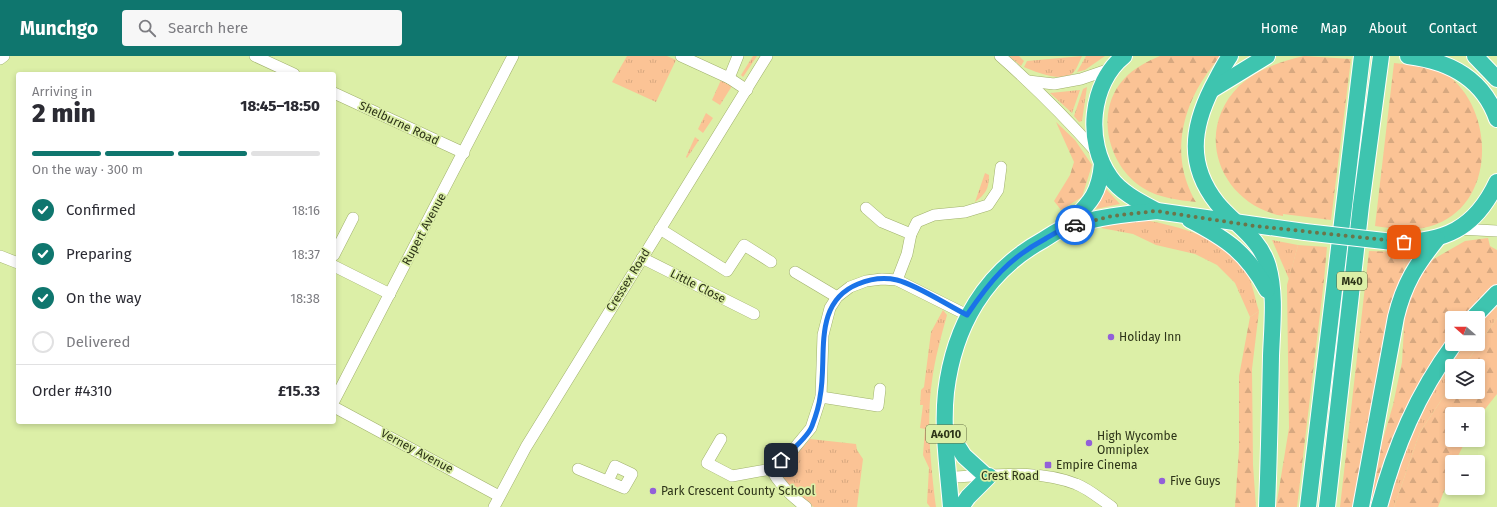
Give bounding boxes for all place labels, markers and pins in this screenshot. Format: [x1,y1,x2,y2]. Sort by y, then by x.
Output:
pin [1387,225,1421,259]
place label: Holiday Inn [1119,330,1181,344]
marker: Holiday Inn [1106,332,1116,342]
place label: High Wycombe Omniplex [1097,429,1177,457]
marker: High Wycombe Omniplex [1084,438,1094,448]
pin [764,443,798,477]
place label: Empire Cinema [1056,458,1138,472]
marker: Empire Cinema [1043,460,1053,470]
place label: Five Guys [1170,474,1221,488]
marker: Five Guys [1157,476,1167,486]
place label: Park Crescent County School [661,484,816,498]
marker: Park Crescent County School [648,486,658,496]

